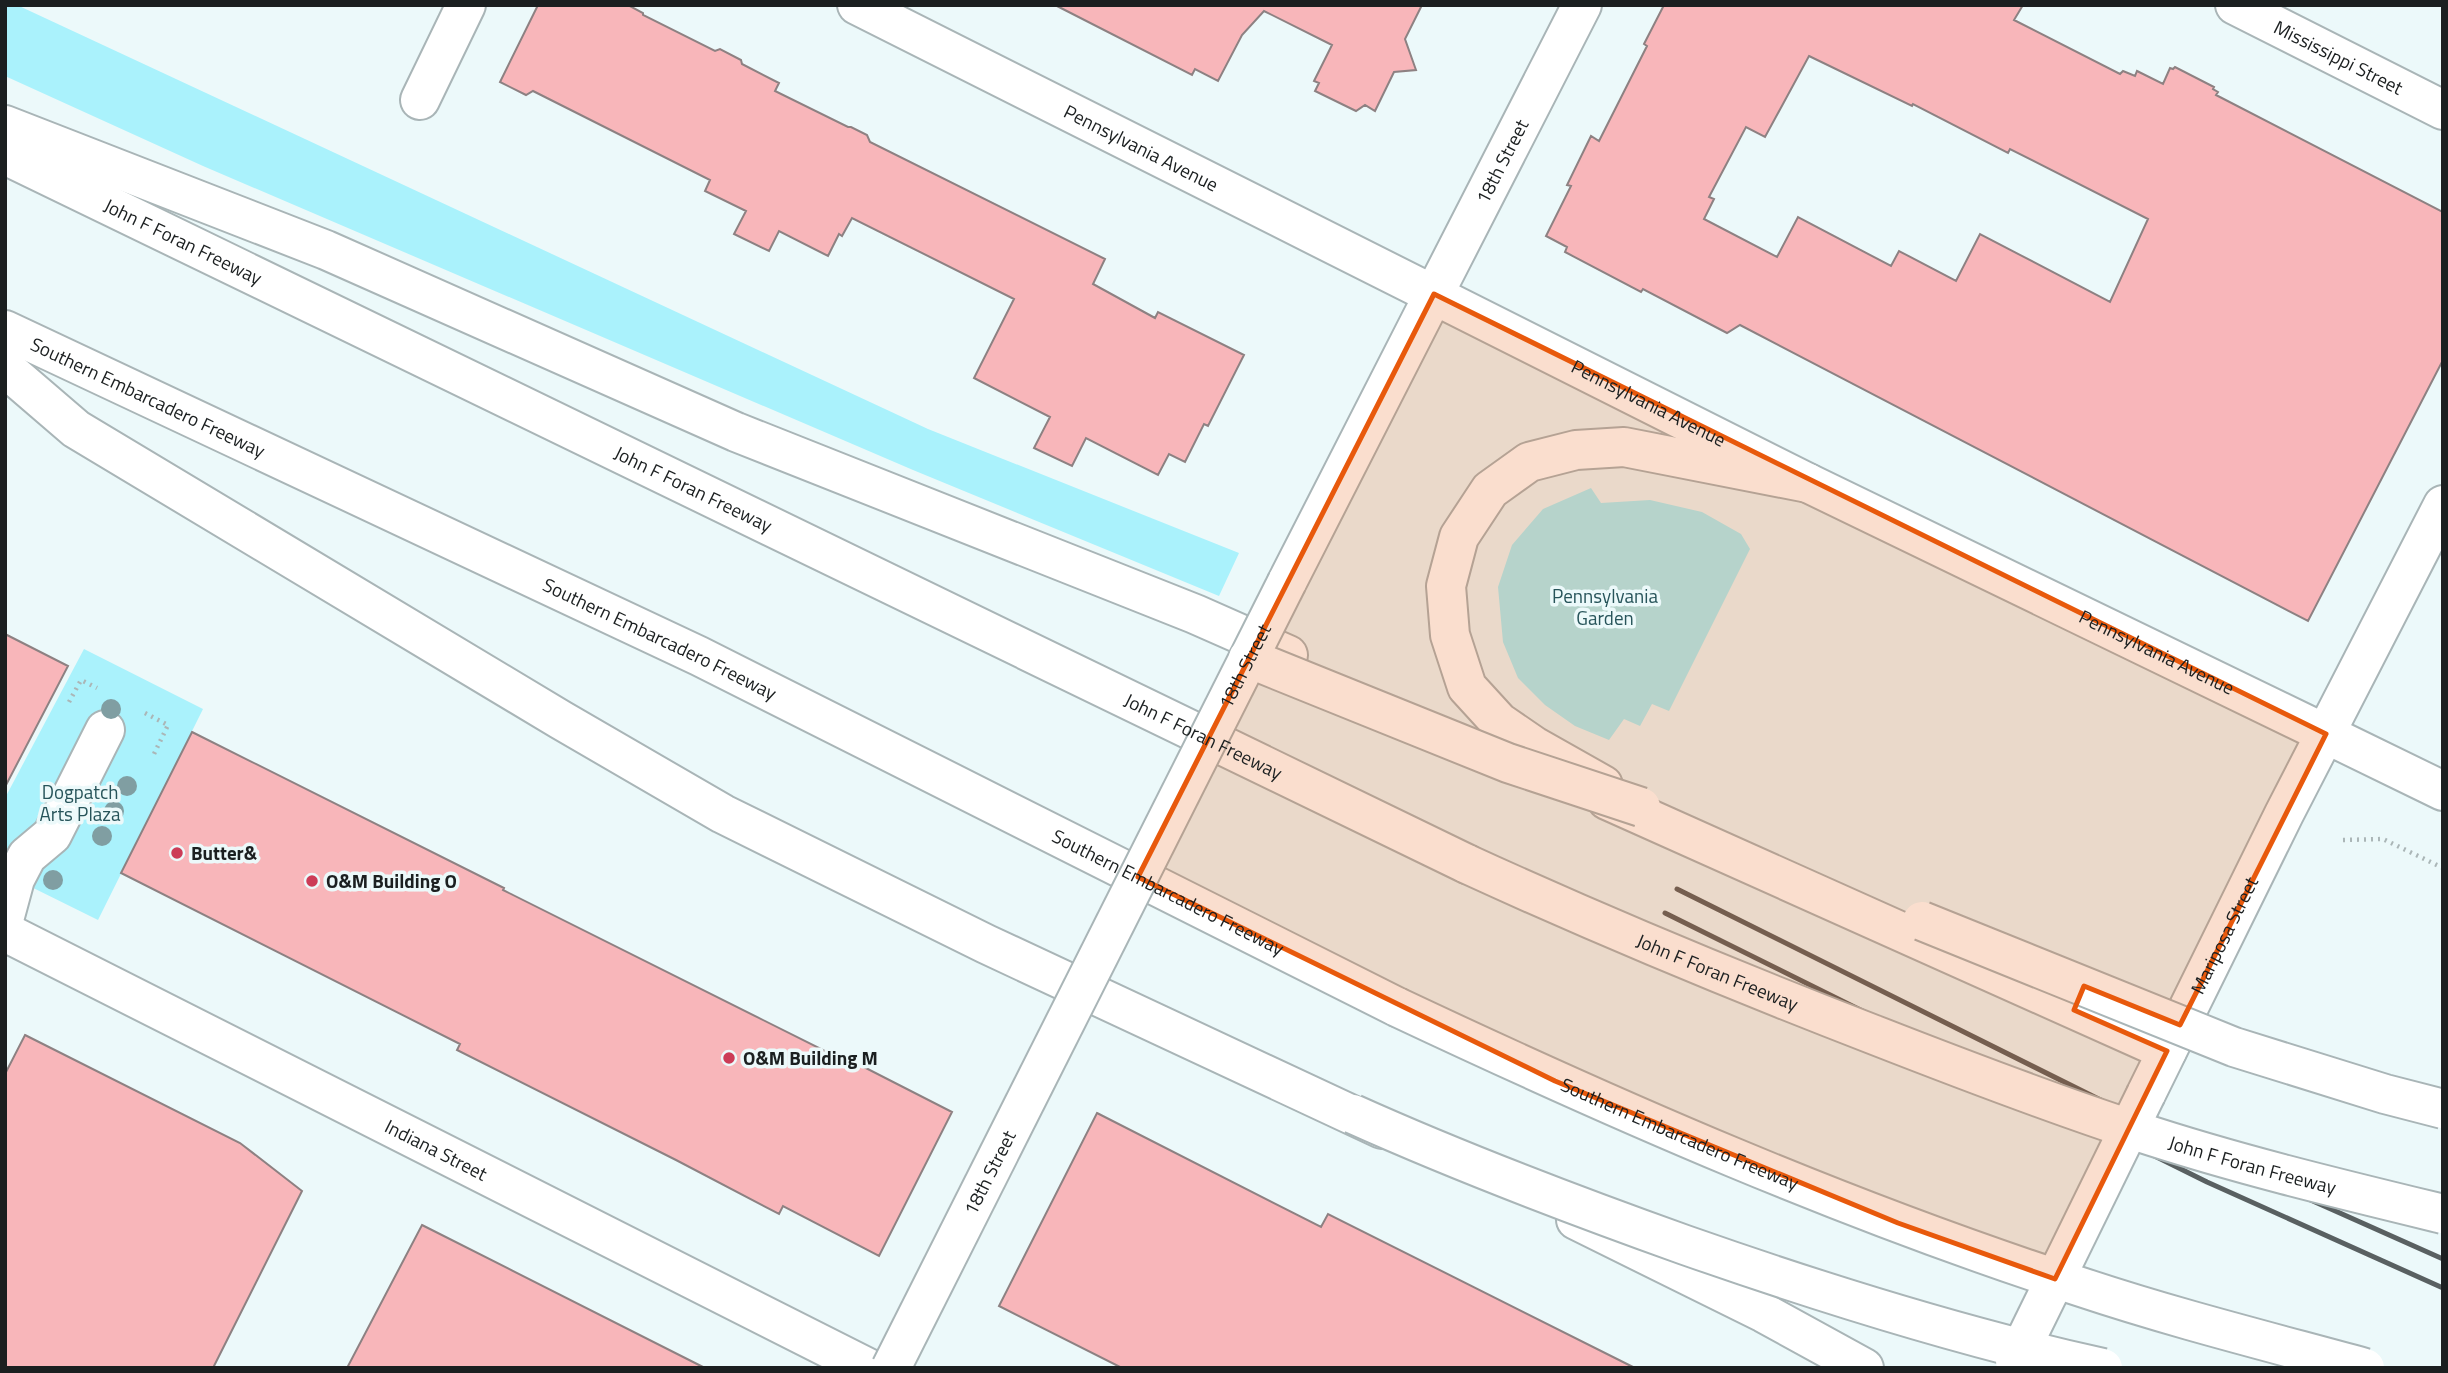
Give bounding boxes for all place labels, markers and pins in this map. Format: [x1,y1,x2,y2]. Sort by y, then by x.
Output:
place label: Butter& [191,838,258,867]
marker: Butter& [169,845,185,861]
place label: O&M Building O [326,866,457,895]
marker: O&M Building O [304,873,320,889]
place label: O&M Building M [743,1043,878,1072]
marker: O&M Building M [721,1050,737,1066]

